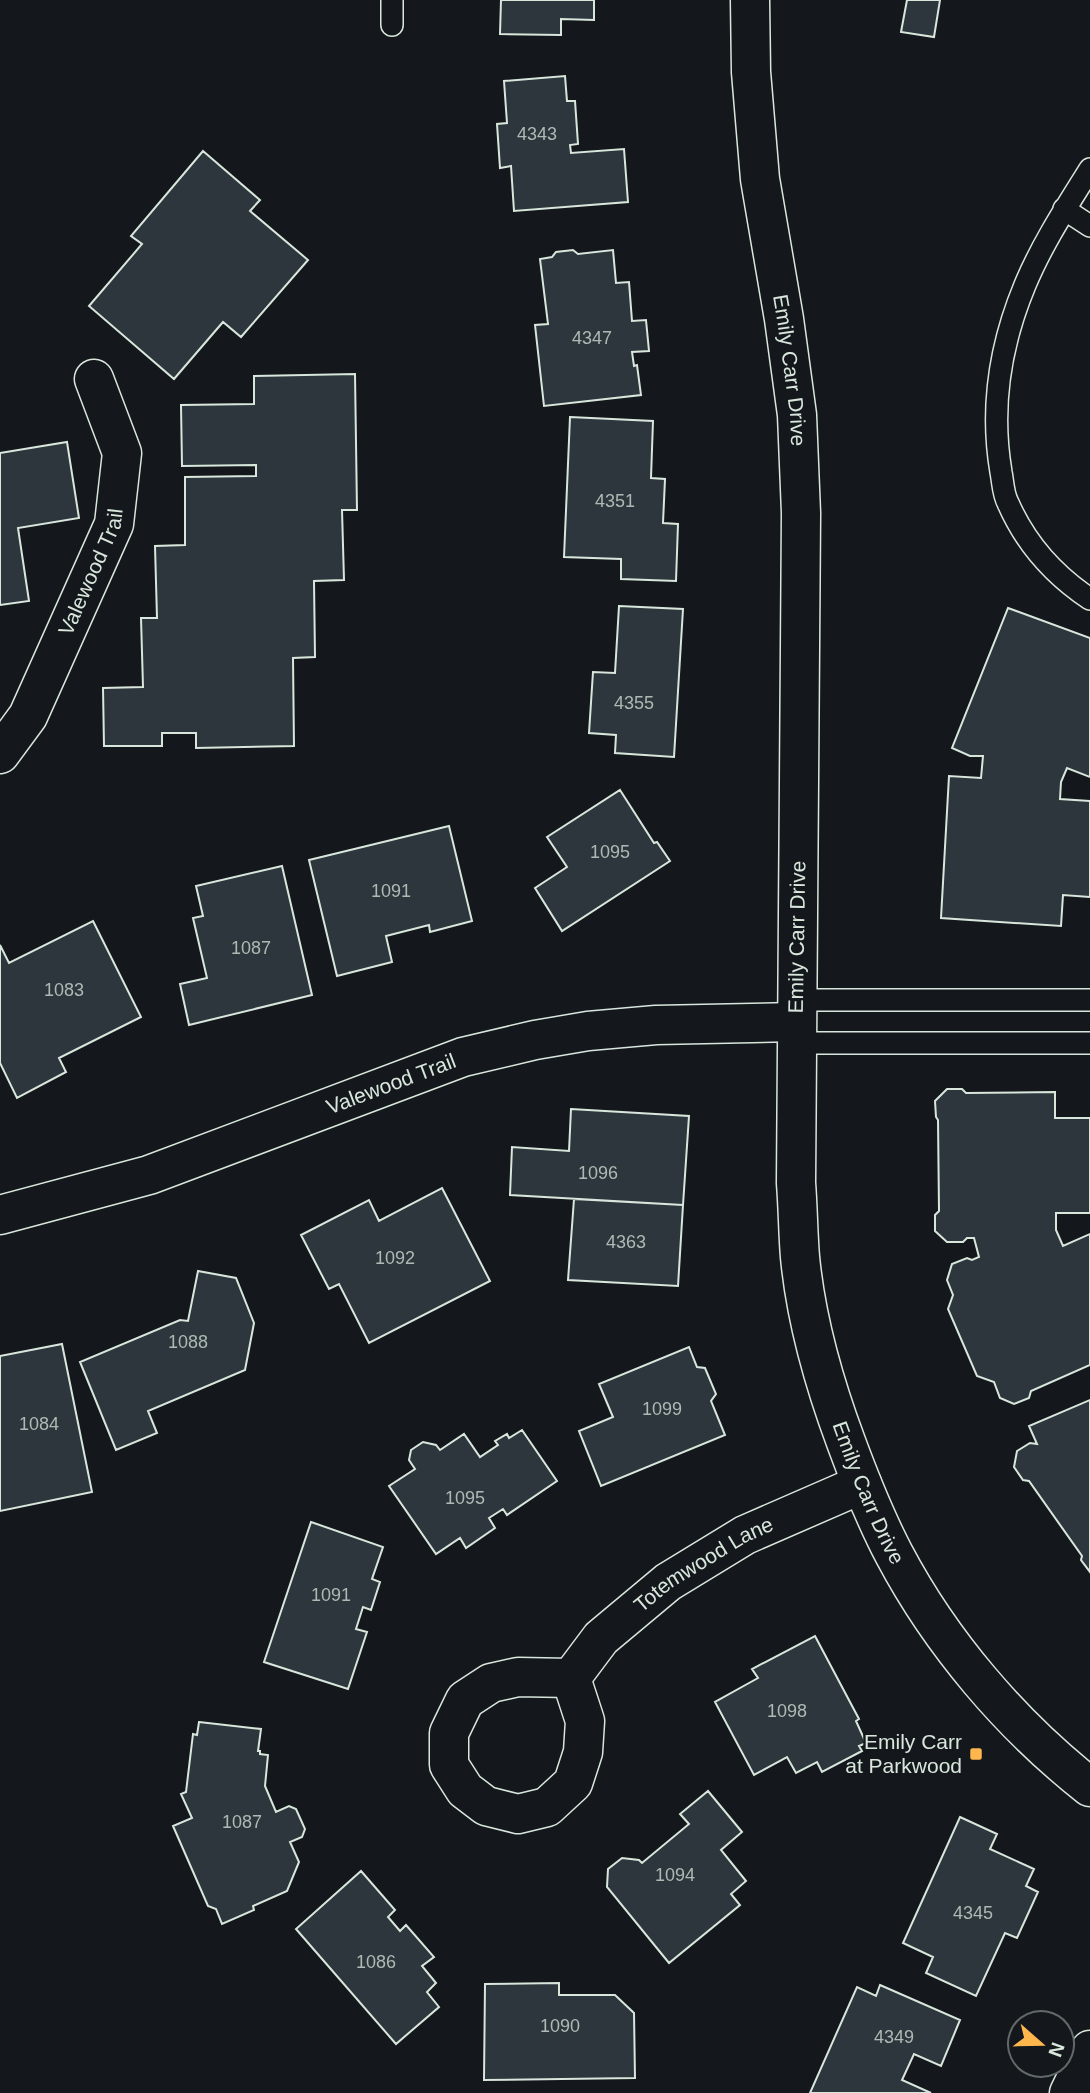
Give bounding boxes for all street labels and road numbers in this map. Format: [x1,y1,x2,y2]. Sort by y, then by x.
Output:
street label: Emily Carr Drive [769,292,810,447]
street label: Valewood Trail [54,507,127,639]
street label: Emily Carr Drive [784,860,809,1014]
street label: Valewood Trail [323,1049,459,1118]
street label: Emily Carr Drive [828,1418,909,1568]
street label: Totemwood Lane [629,1512,776,1616]

